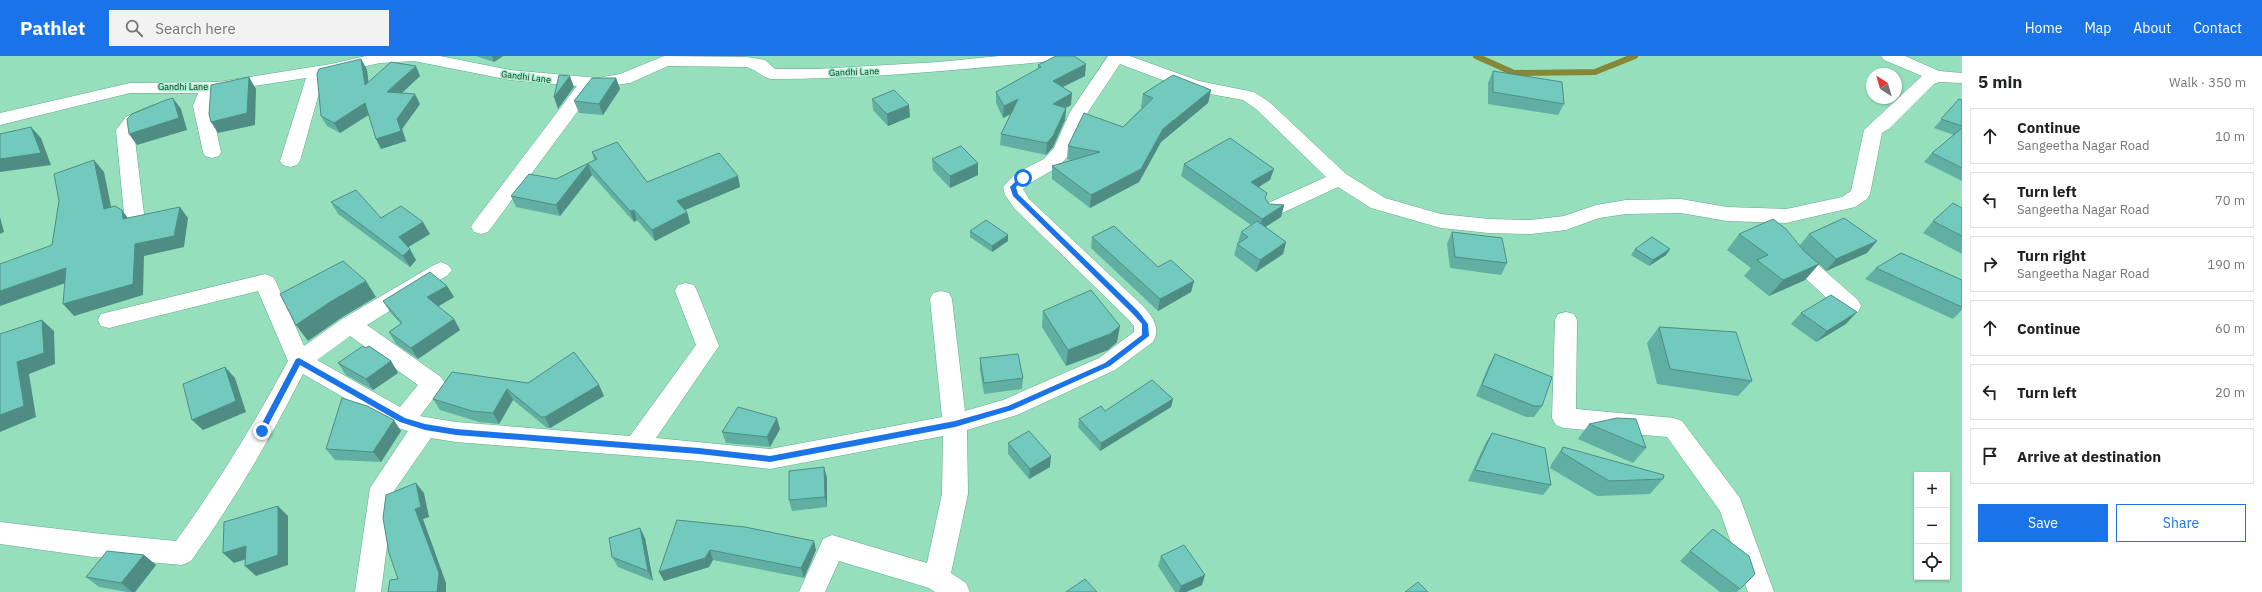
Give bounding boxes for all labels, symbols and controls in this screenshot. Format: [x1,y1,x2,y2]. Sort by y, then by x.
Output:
search box [109,10,389,46]
text: Pathlet [20,16,85,40]
icon: search [123,17,145,39]
text: Search here [155,19,236,38]
text: Home [2025,19,2062,37]
text: Map [2084,19,2111,37]
text: About [2133,19,2171,37]
text: Contact [2193,19,2242,37]
street label: Gandhi Lane [829,65,879,78]
street label: Gandhi Lane [500,68,552,85]
north arrow [1866,68,1902,104]
text: 5 min [1978,71,2022,93]
text: Walk · 350 m [2169,74,2246,91]
street label: Gandhi Lane [158,81,208,92]
text: Continue [2017,118,2081,137]
icon: ahead [1979,125,2001,147]
text: 10 m [2215,128,2245,145]
text: Sangeetha Nagar Road [2017,137,2150,154]
route start [1014,169,1032,187]
text: Turn left [2017,182,2077,201]
icon: left [1979,189,2001,211]
text: 70 m [2215,192,2245,209]
text: Sangeetha Nagar Road [2017,201,2150,218]
text: Turn right [2017,246,2086,265]
icon: right [1979,253,2001,275]
text: 190 m [2207,256,2245,273]
text: Sangeetha Nagar Road [2017,265,2150,282]
icon: ahead [1979,317,2001,339]
text: Continue [2017,319,2081,338]
text: 60 m [2215,320,2245,337]
icon: left [1979,381,2001,403]
text: Turn left [2017,383,2077,402]
text: 20 m [2215,384,2245,401]
route end [253,422,271,440]
icon: arrive [1979,445,2001,467]
text: Arrive at destination [2017,447,2161,466]
map controls [1914,472,1950,580]
button: + [1914,472,1950,508]
button: Save [1978,504,2108,542]
button: Share [2116,504,2246,542]
button: − [1914,508,1950,544]
button: locate [1914,544,1950,580]

